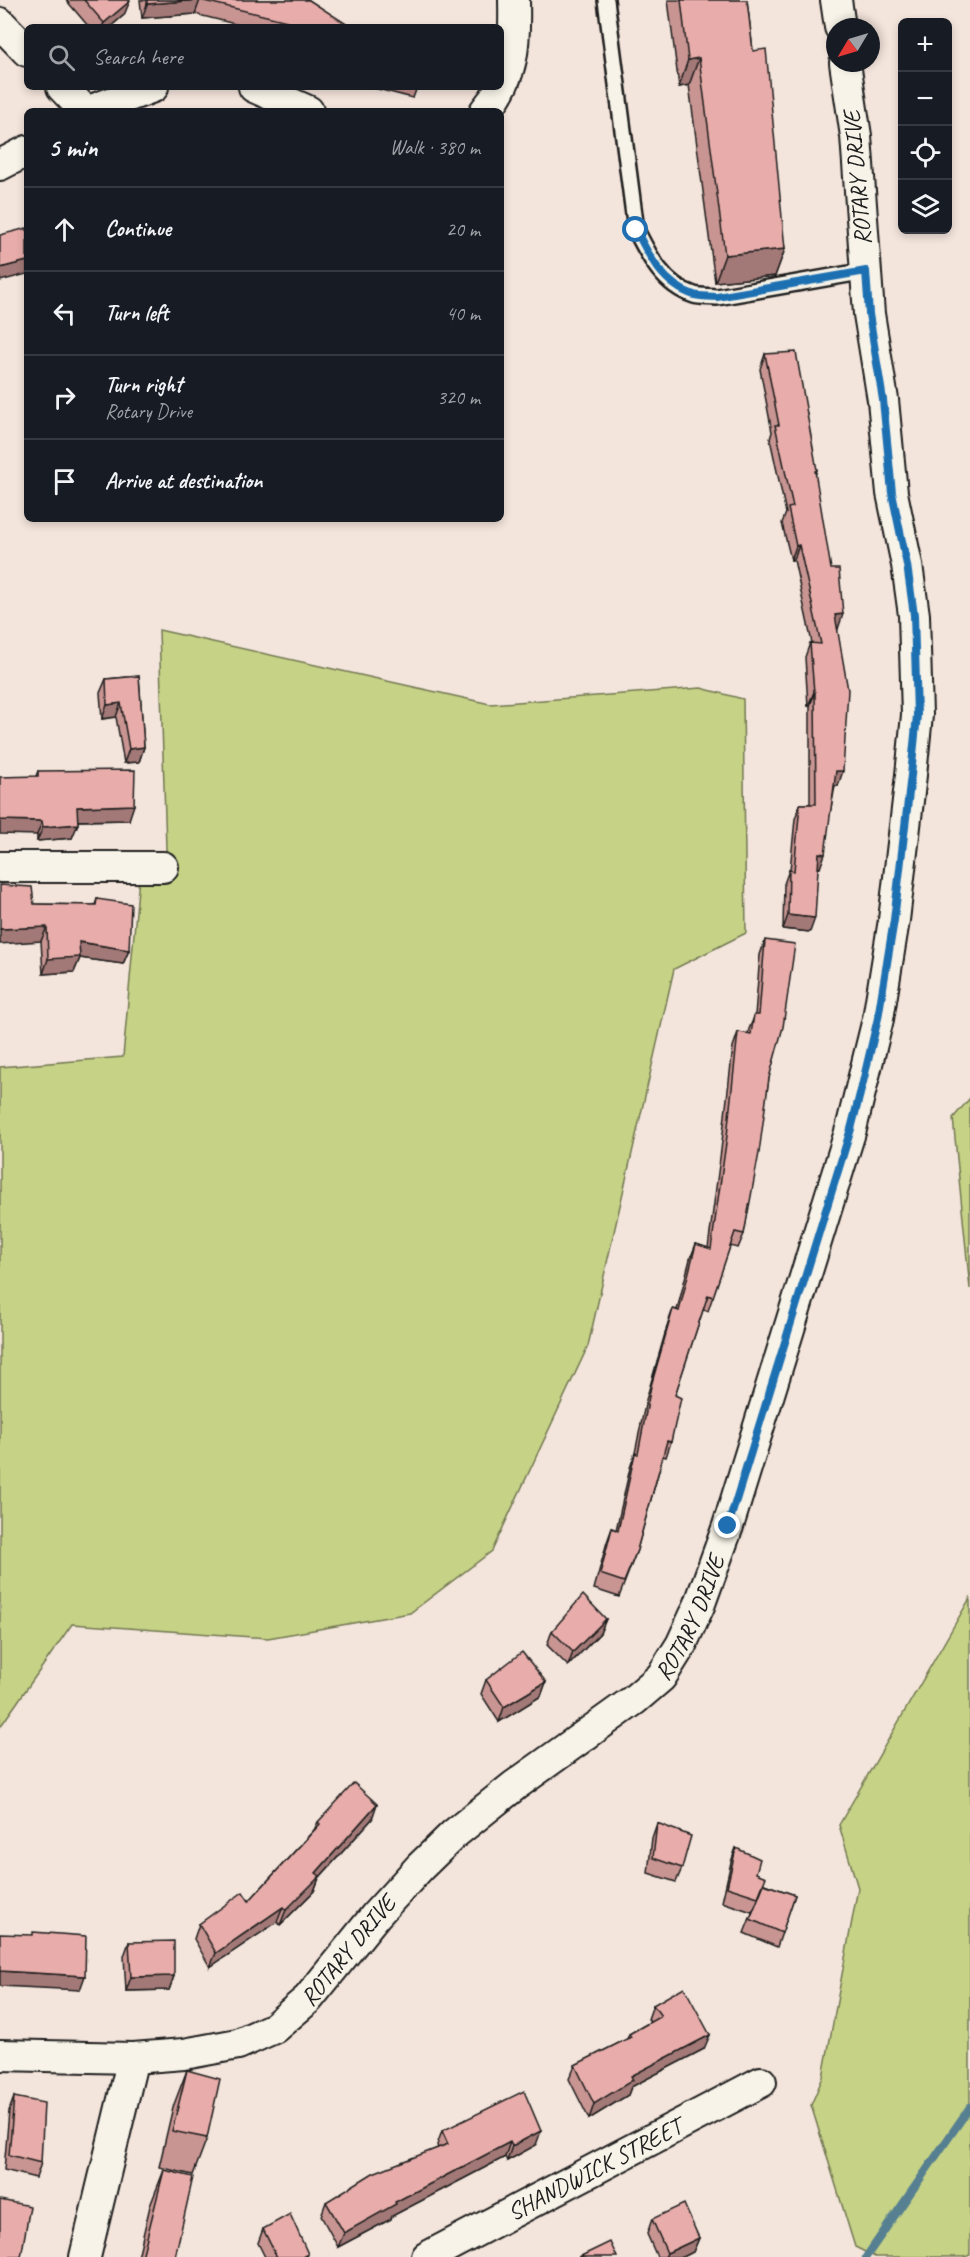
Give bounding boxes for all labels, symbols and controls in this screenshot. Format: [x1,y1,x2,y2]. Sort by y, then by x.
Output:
north arrow [826,18,880,72]
map controls [898,18,952,234]
button: + [898,18,952,72]
search box [24,24,504,90]
icon: search [45,41,78,74]
text: Search here [93,43,183,71]
button: − [898,72,952,126]
street label: ROTARY DRIVE [836,107,878,246]
button: locate [898,126,952,180]
text: 5 min [48,131,97,164]
text: Walk · 380 m [390,135,480,160]
button: layers [898,180,952,234]
icon: ahead [48,213,81,246]
text: Continue [105,215,171,243]
route start [622,216,648,242]
text: 20 m [446,217,480,242]
icon: left [48,297,81,330]
text: Turn left [105,299,169,327]
text: 40 m [446,301,480,326]
text: Turn right [105,371,182,399]
icon: right [48,381,81,414]
text: 320 m [437,385,480,410]
text: Rotary Drive [105,399,192,424]
icon: arrive [48,465,81,498]
text: Arrive at destination [105,467,262,495]
route end [714,1512,740,1538]
street label: ROTARY DRIVE [648,1548,732,1686]
street label: ROTARY DRIVE [294,1886,404,2012]
street label: SHANDWICK STREET [502,2109,692,2227]

